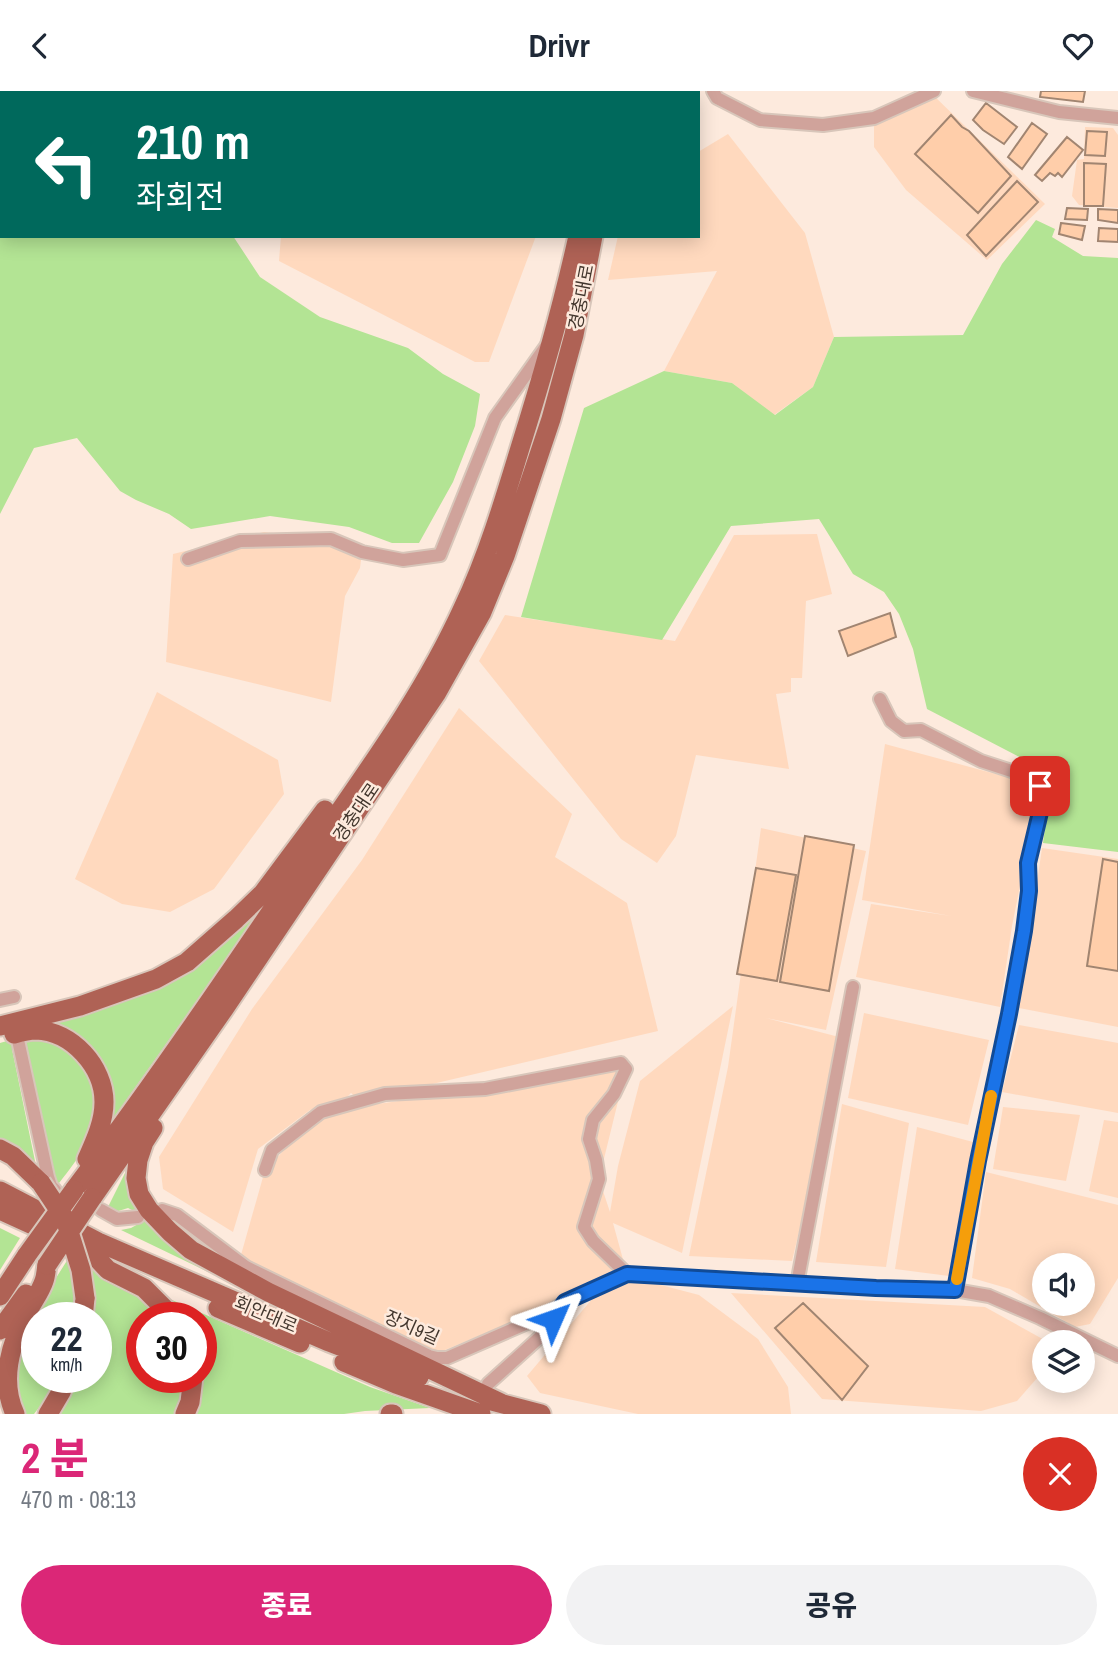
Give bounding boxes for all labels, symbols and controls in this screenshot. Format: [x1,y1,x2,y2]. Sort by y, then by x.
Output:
text: Drivr [528,24,590,67]
icon: back [21,27,59,65]
icon: heart [1059,27,1097,65]
text: 210 m [136,108,250,174]
icon: left [21,119,112,210]
text: 좌회전 [136,175,224,218]
street label: 경충대로 [562,262,600,332]
pin [1010,756,1070,816]
icon: arrive [1021,767,1059,805]
street label: 경충대로 [327,778,385,846]
map controls [1032,1253,1095,1393]
button: sound [1032,1253,1095,1316]
position arrow [516,1282,590,1356]
street label: 회안대로 [231,1290,301,1338]
speed limit sign: 30 [126,1302,217,1393]
street label: 장지9길 [380,1304,444,1350]
text: 22 [51,1315,82,1362]
button: layers [1032,1330,1095,1393]
text: km/h [51,1352,83,1377]
text: 2 분 [21,1430,88,1486]
button: close [1023,1437,1097,1511]
text: 470 m · 08:13 [21,1484,136,1515]
button: 종료 [21,1565,552,1645]
button: 공유 [566,1565,1097,1645]

